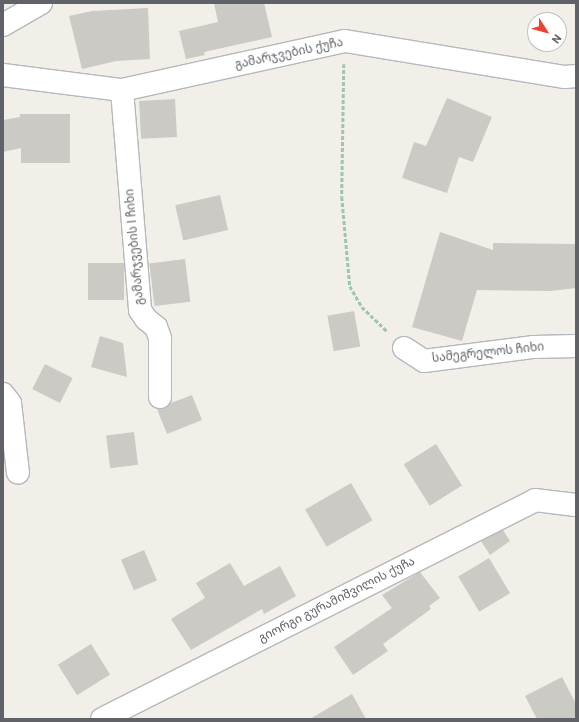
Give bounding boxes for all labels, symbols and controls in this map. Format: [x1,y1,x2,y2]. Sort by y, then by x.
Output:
north arrow [527,12,567,52]
text: N [549,32,564,46]
street label: გამარჯვების ქუჩა [234,35,344,73]
street label: გამარჯვების I ჩიხი [123,188,147,306]
street label: სამეგრელოს ჩიხი [431,340,545,366]
street label: გიორგი გურამიშვილის ქუჩა [256,554,418,646]

